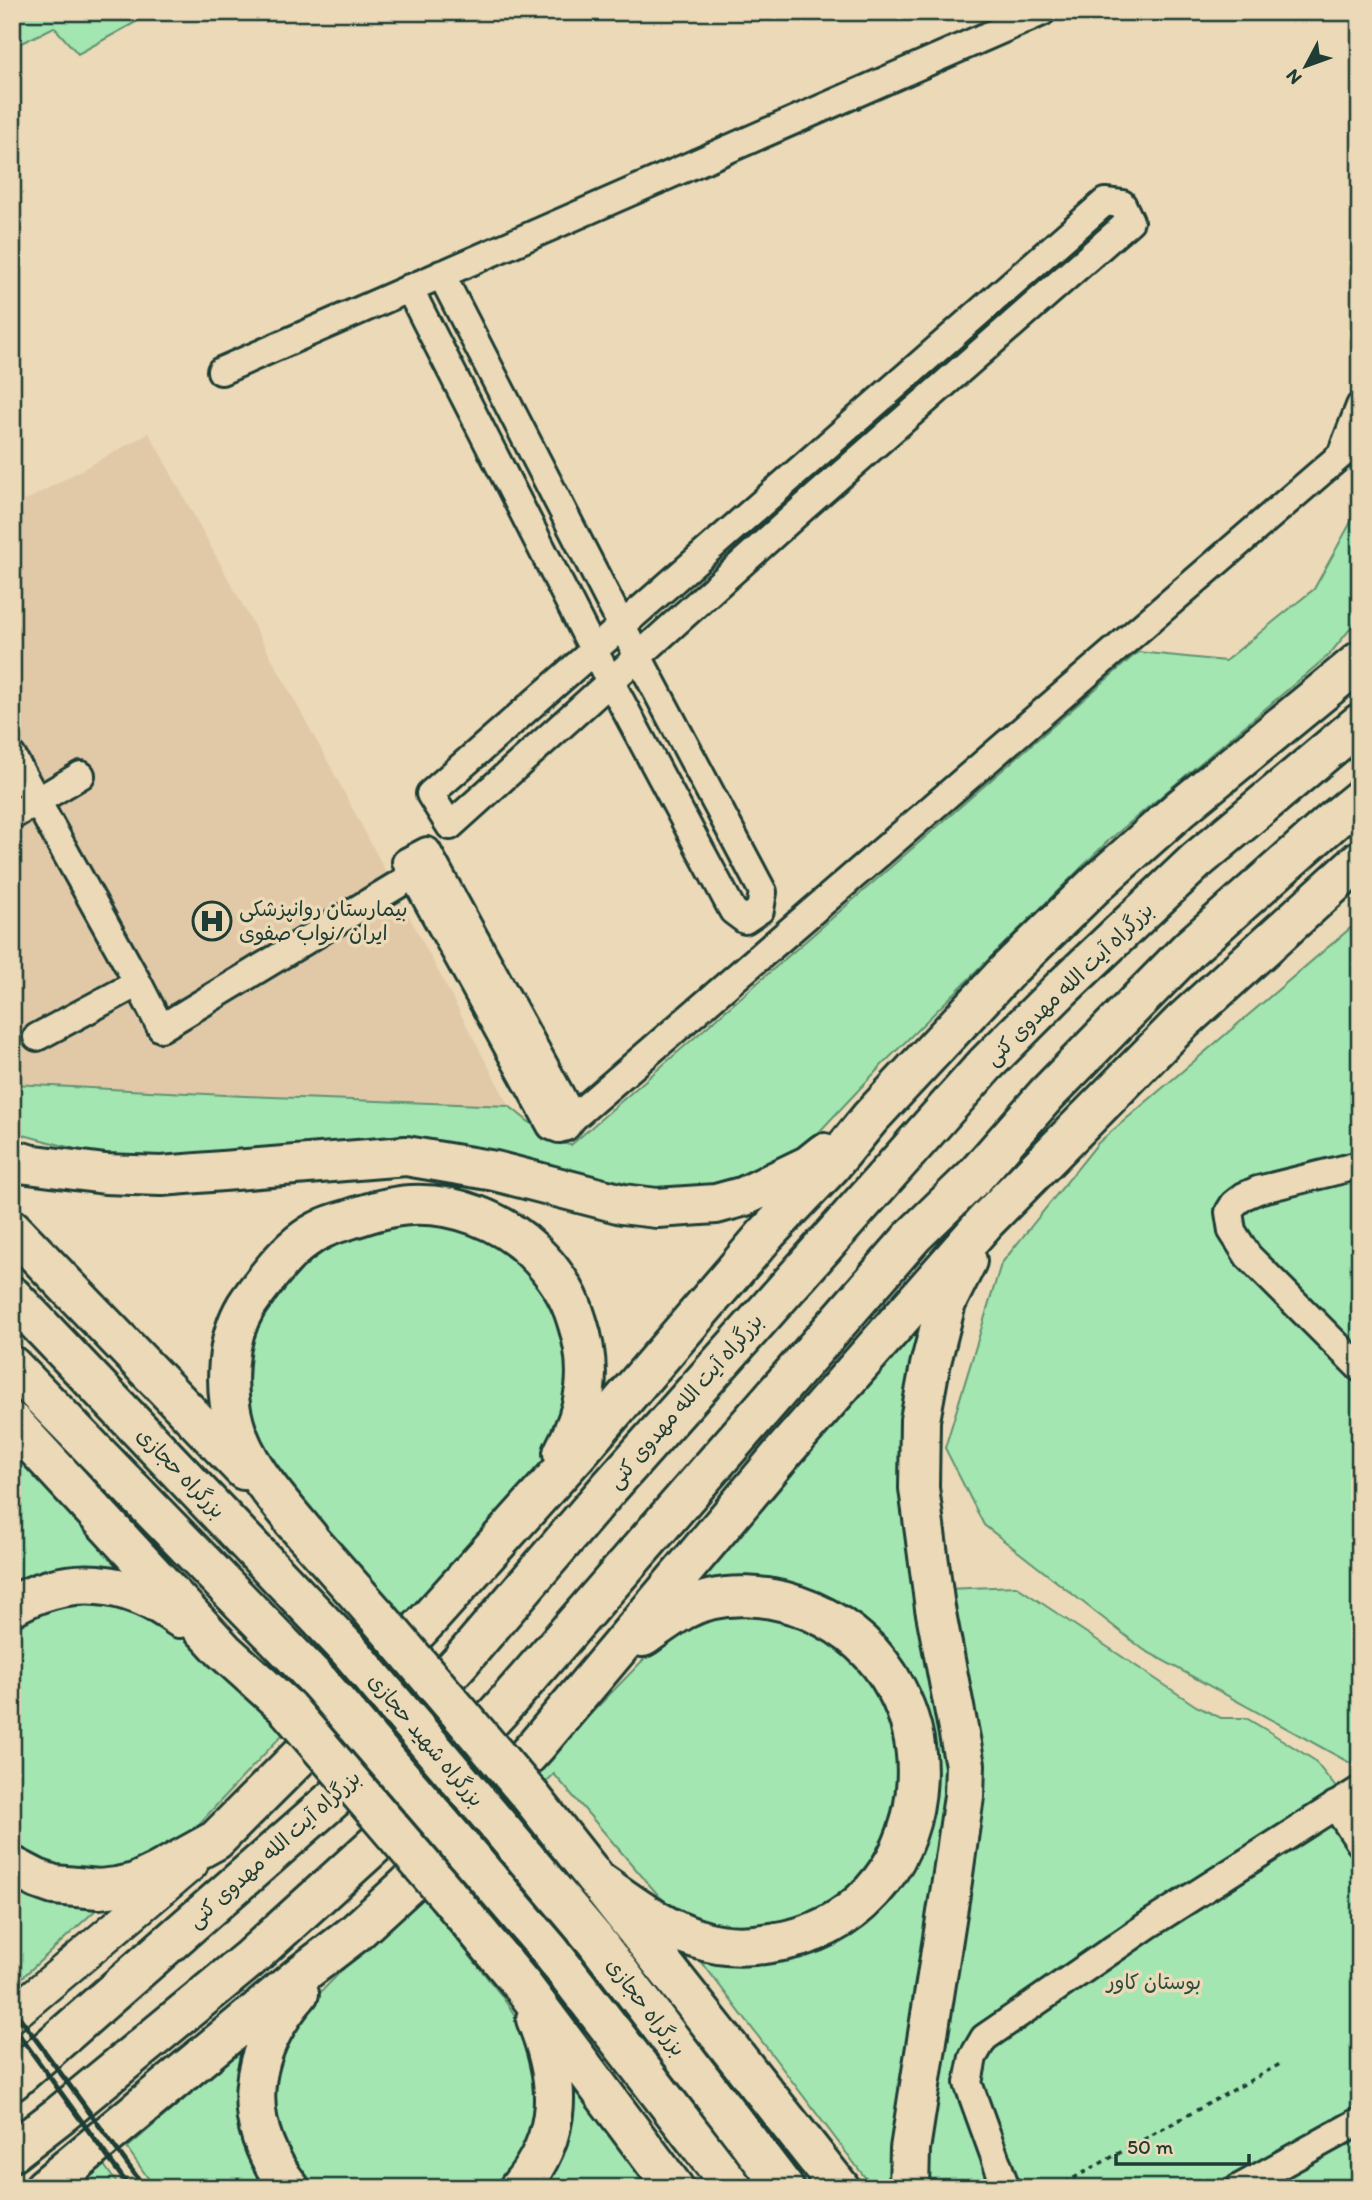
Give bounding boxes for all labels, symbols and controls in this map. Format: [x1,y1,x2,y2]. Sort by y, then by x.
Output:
north arrow [1270,32,1340,102]
text: N [1281,64,1306,89]
place label: بیمارستان روانپزشکی ایران /نواب صفوی [239,896,408,946]
street label: بزرگراه آیت الله مهدوی کنی [980,897,1159,1072]
hospital icon: بیمارستان روانپزشکی ایران /نواب صفوی [191,900,233,942]
street label: بزرگراه آیت الله مهدوی کنی [602,1308,769,1495]
street label: بزرگراه حجازی [131,1422,231,1524]
street label: بزرگراه شهید حجازی [363,1668,489,1812]
street label: بزرگراه آیت الله مهدوی کنی [182,1764,366,1934]
street label: بزرگراه حجازی [601,1953,691,2061]
park label: بوستان کاور [1105,1969,1201,1995]
scale bar [1116,2123,1250,2167]
text: 50 m [1127,2134,1174,2159]

